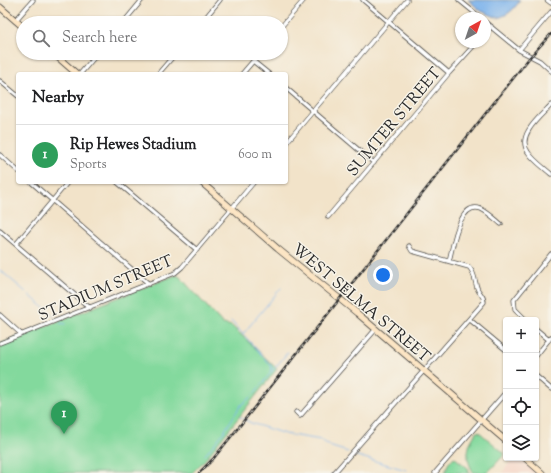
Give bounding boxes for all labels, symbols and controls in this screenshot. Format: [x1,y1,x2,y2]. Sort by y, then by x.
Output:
north arrow [455,12,491,48]
search box [16,16,288,60]
icon: search [30,27,52,49]
text: Search here [62,28,137,49]
street label: SUMTER STREET [342,63,447,182]
text: Nearby [32,86,84,110]
text: Rip Hewes Stadium [70,135,196,156]
text: 1 [43,146,47,164]
text: 600 m [238,146,272,164]
text: Sports [70,156,107,174]
street label: WEST SELMA STREET [286,239,435,369]
street label: STADIUM STREET [35,251,177,328]
your location [373,265,393,285]
map controls [503,317,539,461]
button: + [503,317,539,353]
button: − [503,353,539,389]
button: locate [503,389,539,425]
pin: 1 [51,401,77,434]
button: layers [503,425,539,461]

